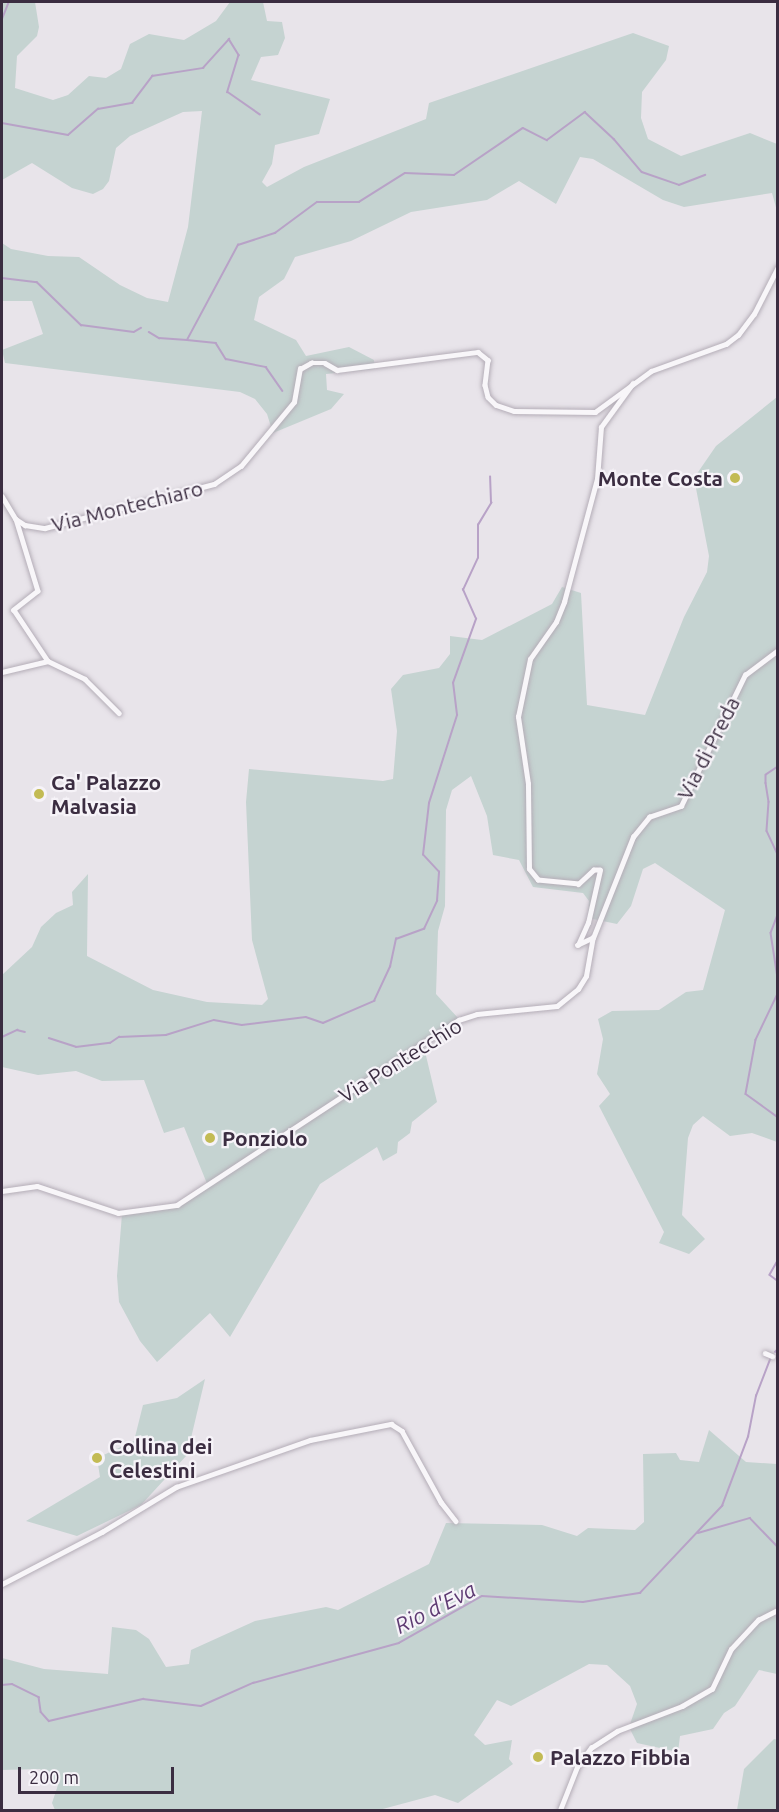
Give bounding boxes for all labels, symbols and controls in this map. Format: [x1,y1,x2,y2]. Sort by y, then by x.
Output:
place label: Monte Costa [598,465,723,491]
marker: Monte Costa [728,471,742,485]
street label: Via Montechiaro [49,475,205,537]
street label: Via di Preda [671,692,745,804]
place label: Ca' Palazzo Malvasia [51,769,161,819]
marker: Ca' Palazzo Malvasia [32,787,46,801]
street label: Via Pontecchio [334,1012,466,1108]
place label: Ponziolo [222,1125,308,1151]
marker: Ponziolo [203,1131,217,1145]
place label: Collina dei Celestini [109,1433,213,1483]
marker: Collina dei Celestini [90,1451,104,1465]
water label: Rio d'Eva [390,1575,480,1639]
place label: Palazzo Fibbia [550,1744,690,1770]
marker: Palazzo Fibbia [531,1750,545,1764]
scale bar [21,1755,177,1793]
text: 200 m [29,1767,79,1787]

